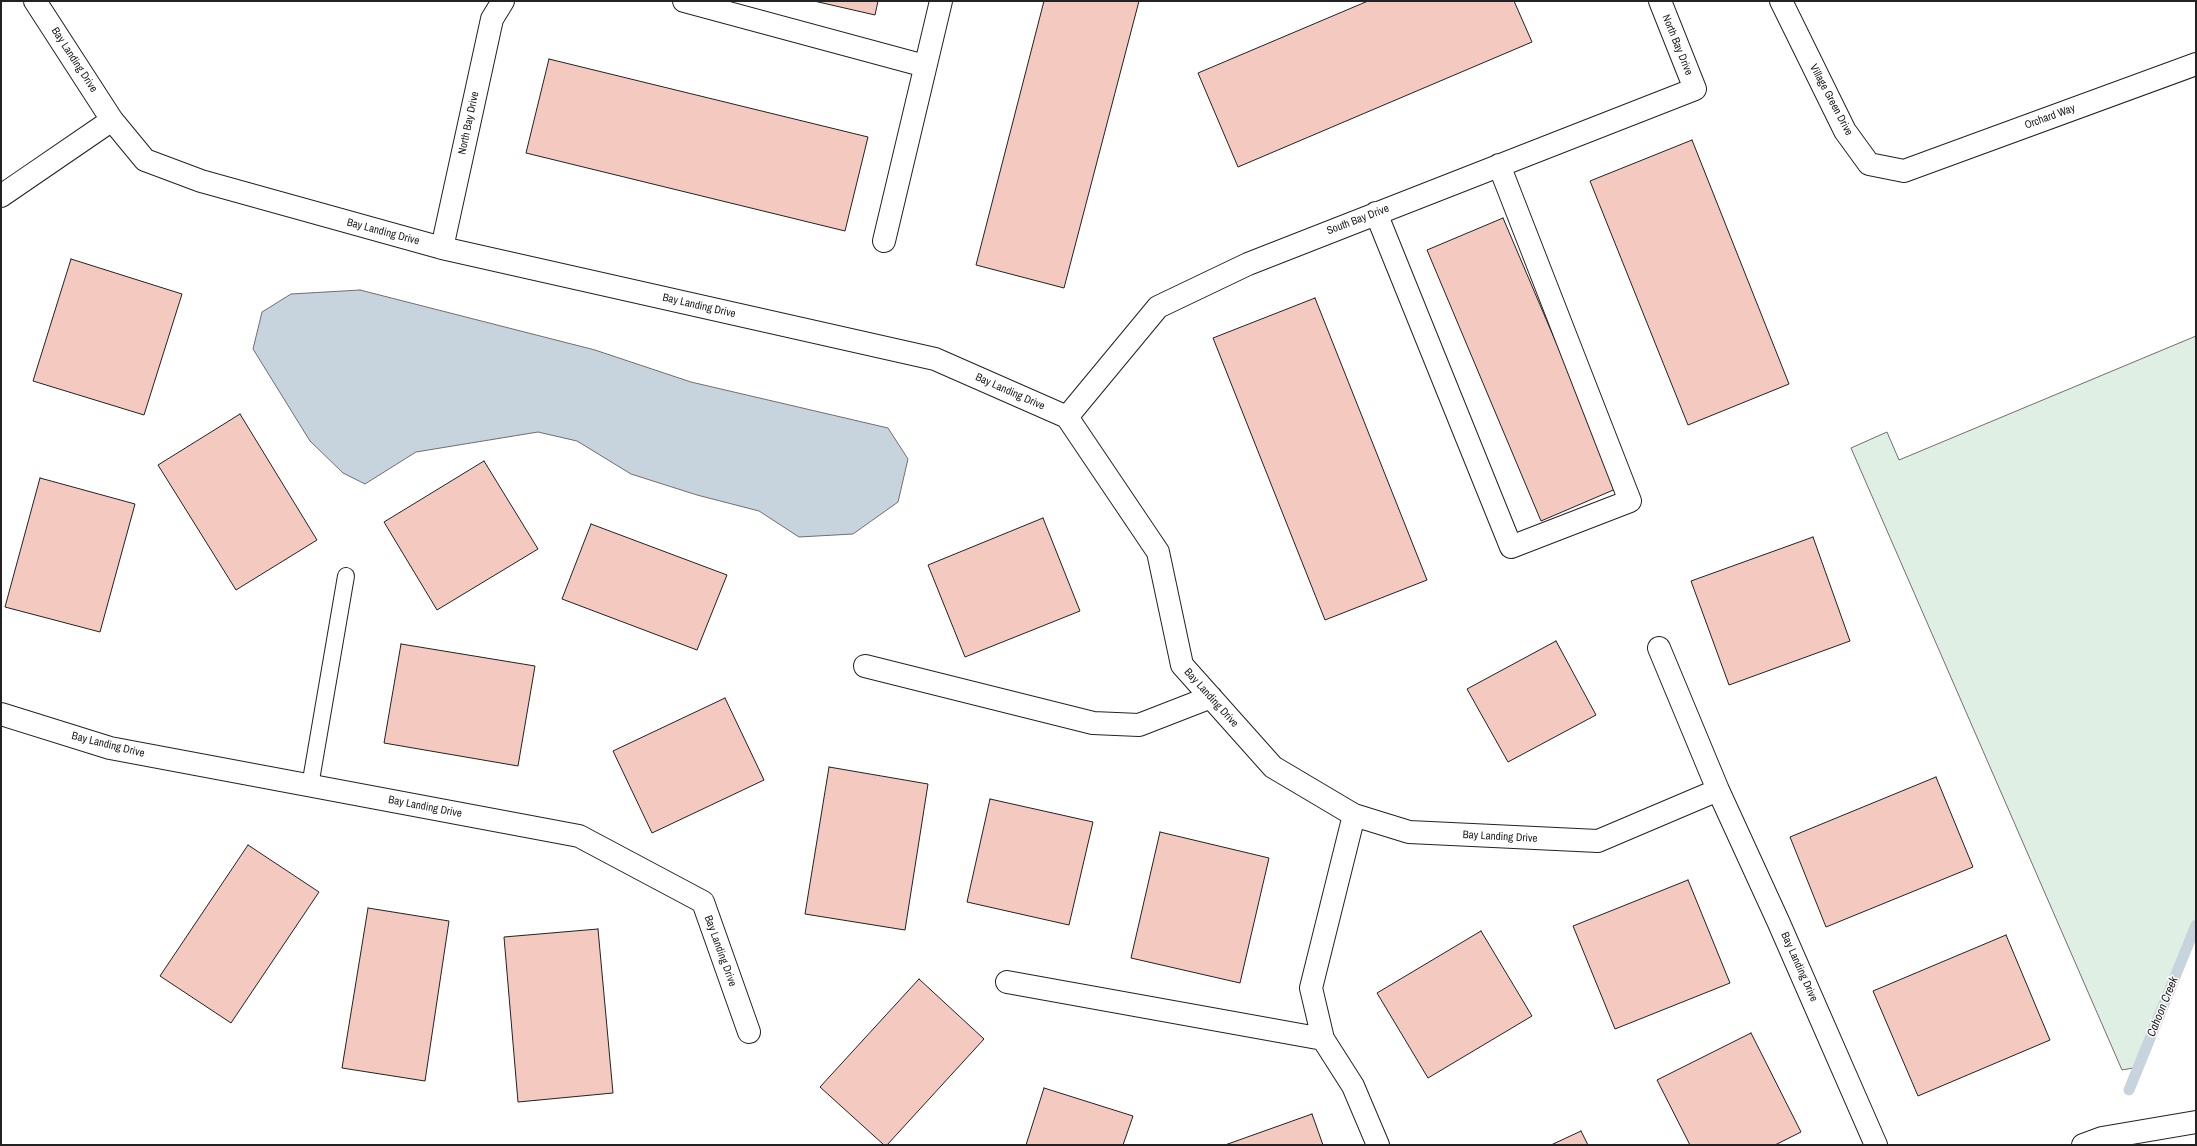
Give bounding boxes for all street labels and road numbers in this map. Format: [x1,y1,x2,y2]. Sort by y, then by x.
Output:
street label: North Bay Drive [1659,13,1695,77]
street label: Bay Landing Drive [48,25,100,95]
street label: Village Green Drive [1807,62,1855,138]
street label: North Bay Drive [456,90,482,156]
street label: Orchard Way [2023,102,2077,132]
street label: South Bay Drive [1325,202,1391,238]
street label: Bay Landing Drive [345,216,421,248]
street label: Bay Landing Drive [661,291,737,321]
street label: Bay Landing Drive [973,371,1047,413]
street label: Bay Landing Drive [1181,666,1241,730]
street label: Bay Landing Drive [70,730,146,760]
street label: Bay Landing Drive [387,793,463,821]
street label: Bay Landing Drive [1462,828,1538,846]
street label: Bay Landing Drive [701,914,739,988]
street label: Bay Landing Drive [1778,930,1820,1004]

